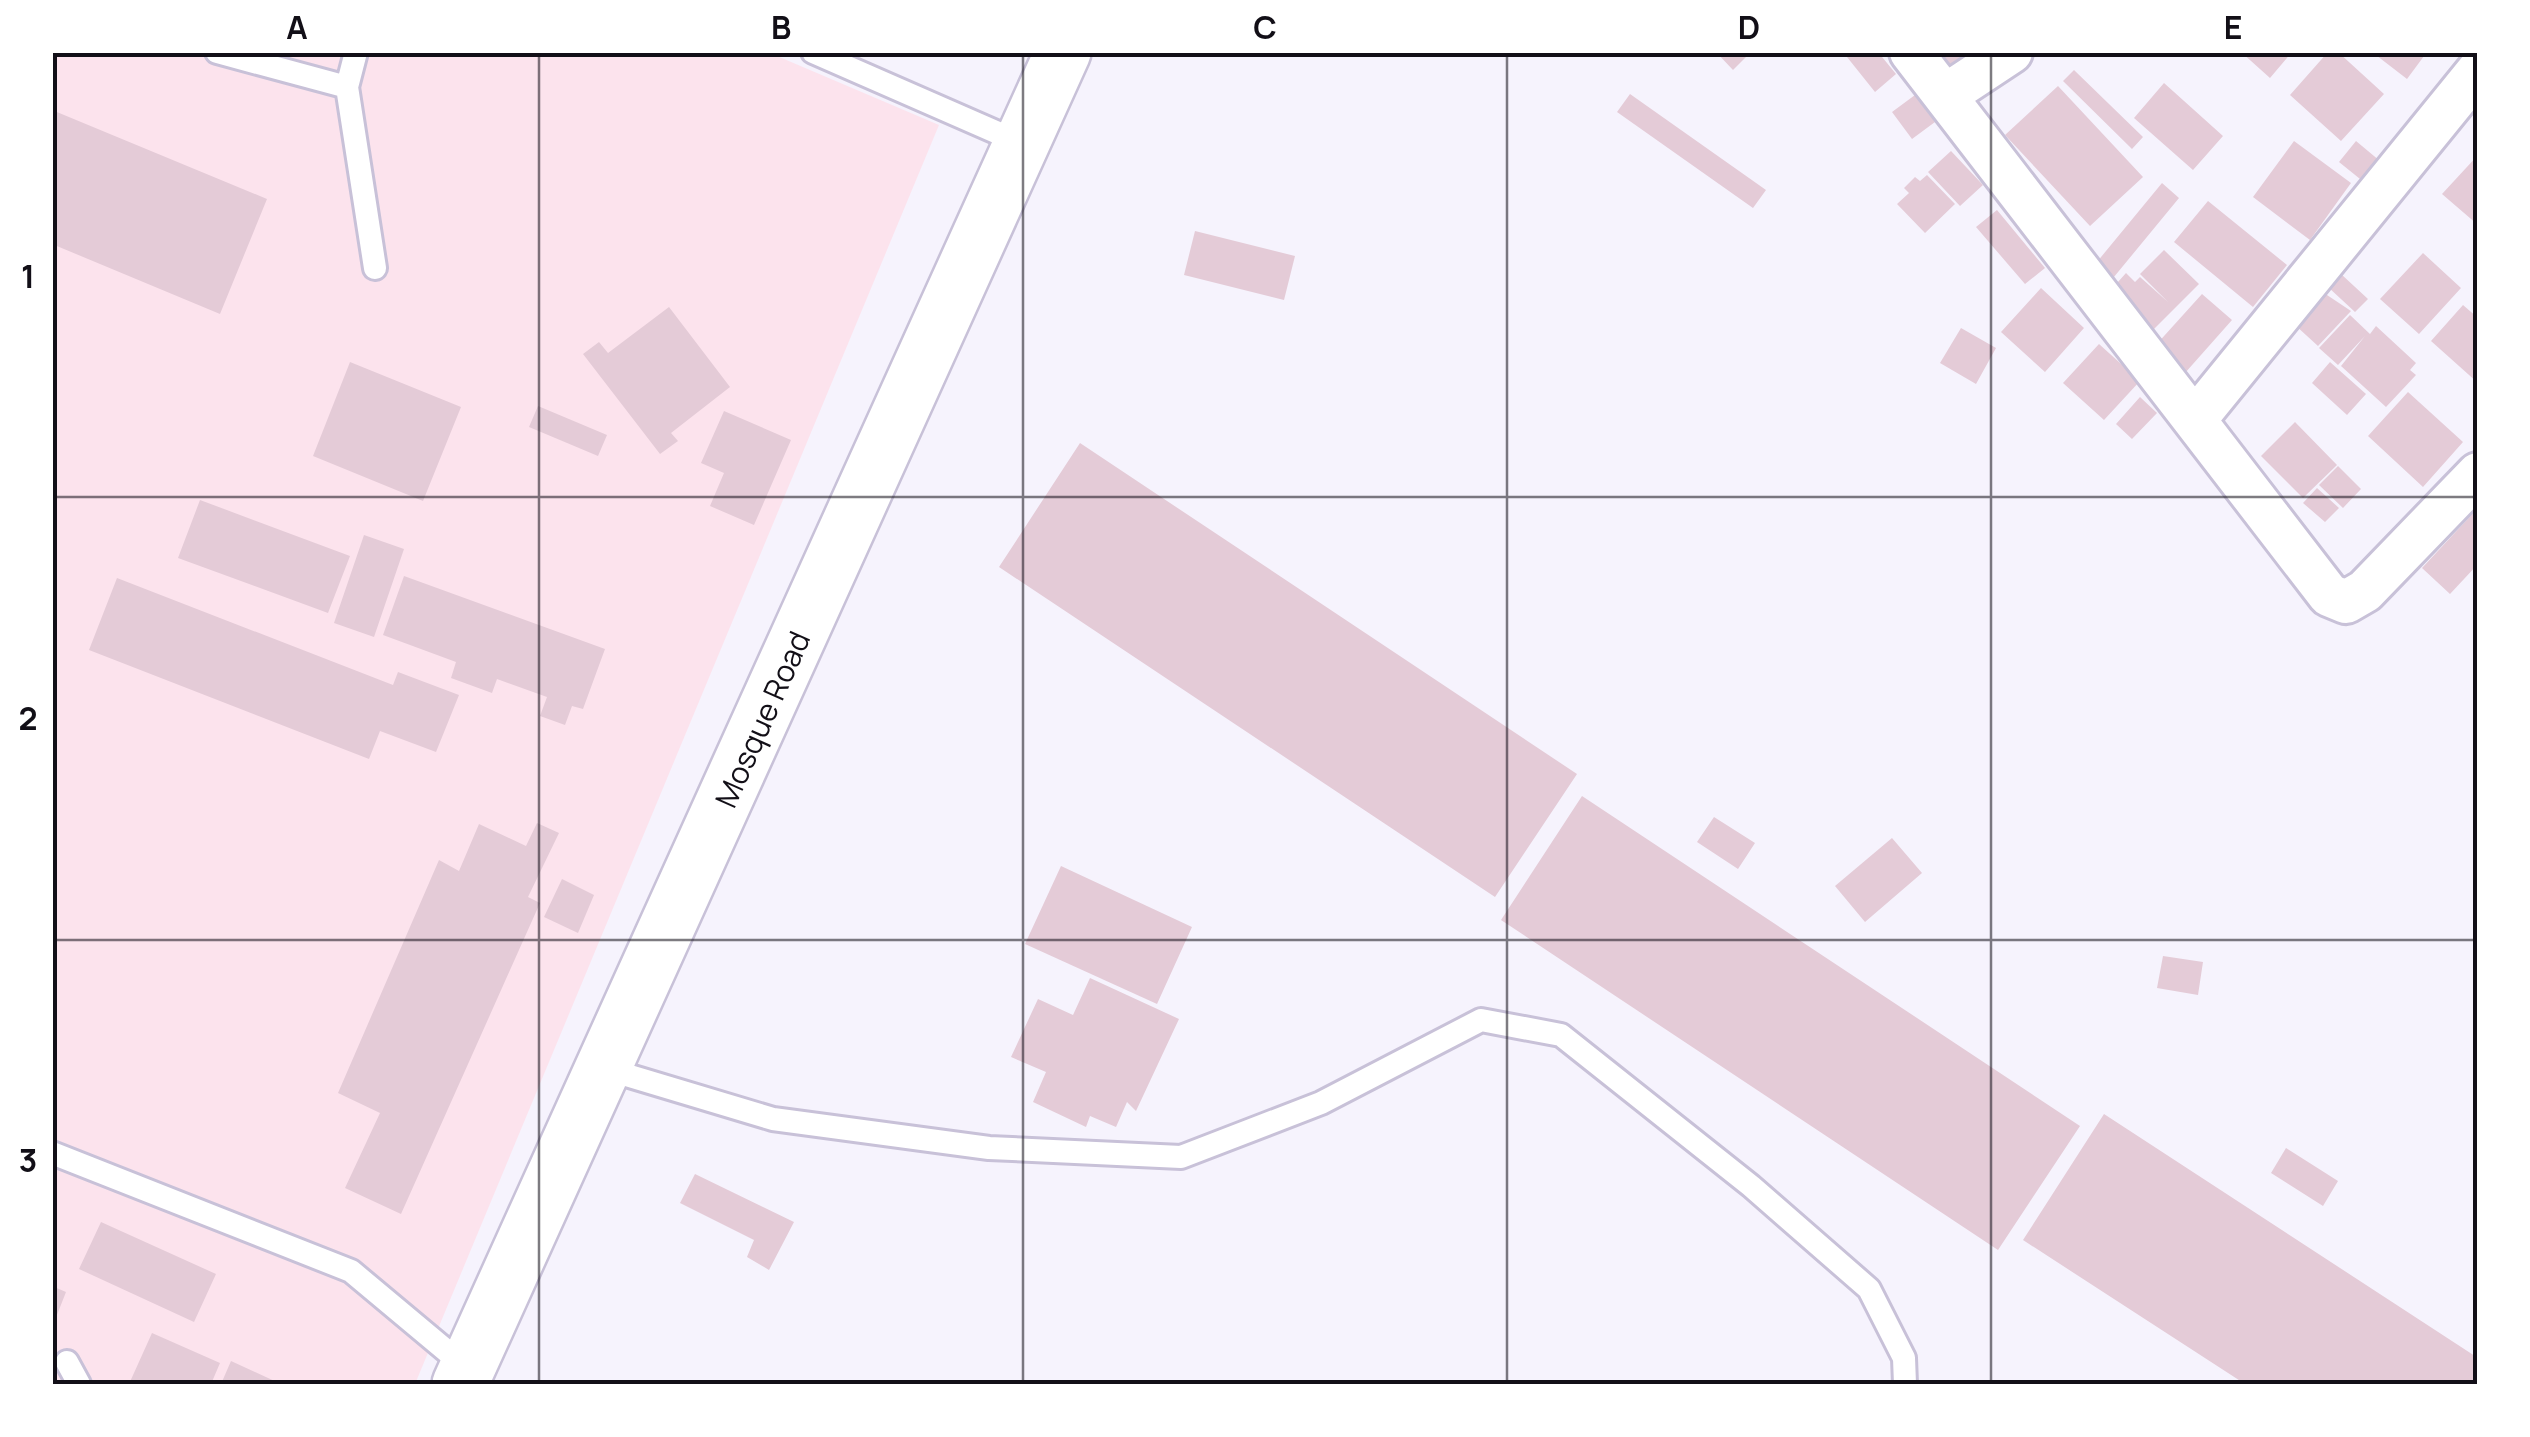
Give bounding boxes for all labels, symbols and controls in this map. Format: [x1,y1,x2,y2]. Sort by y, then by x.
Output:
text: A [286,5,308,49]
text: B [771,5,791,49]
text: C [1253,5,1277,49]
text: D [1738,5,1760,49]
text: E [2224,5,2242,49]
text: 1 [21,254,35,298]
street label: Mosque Road [705,624,819,814]
text: 2 [18,696,38,740]
text: 3 [19,1138,37,1182]

